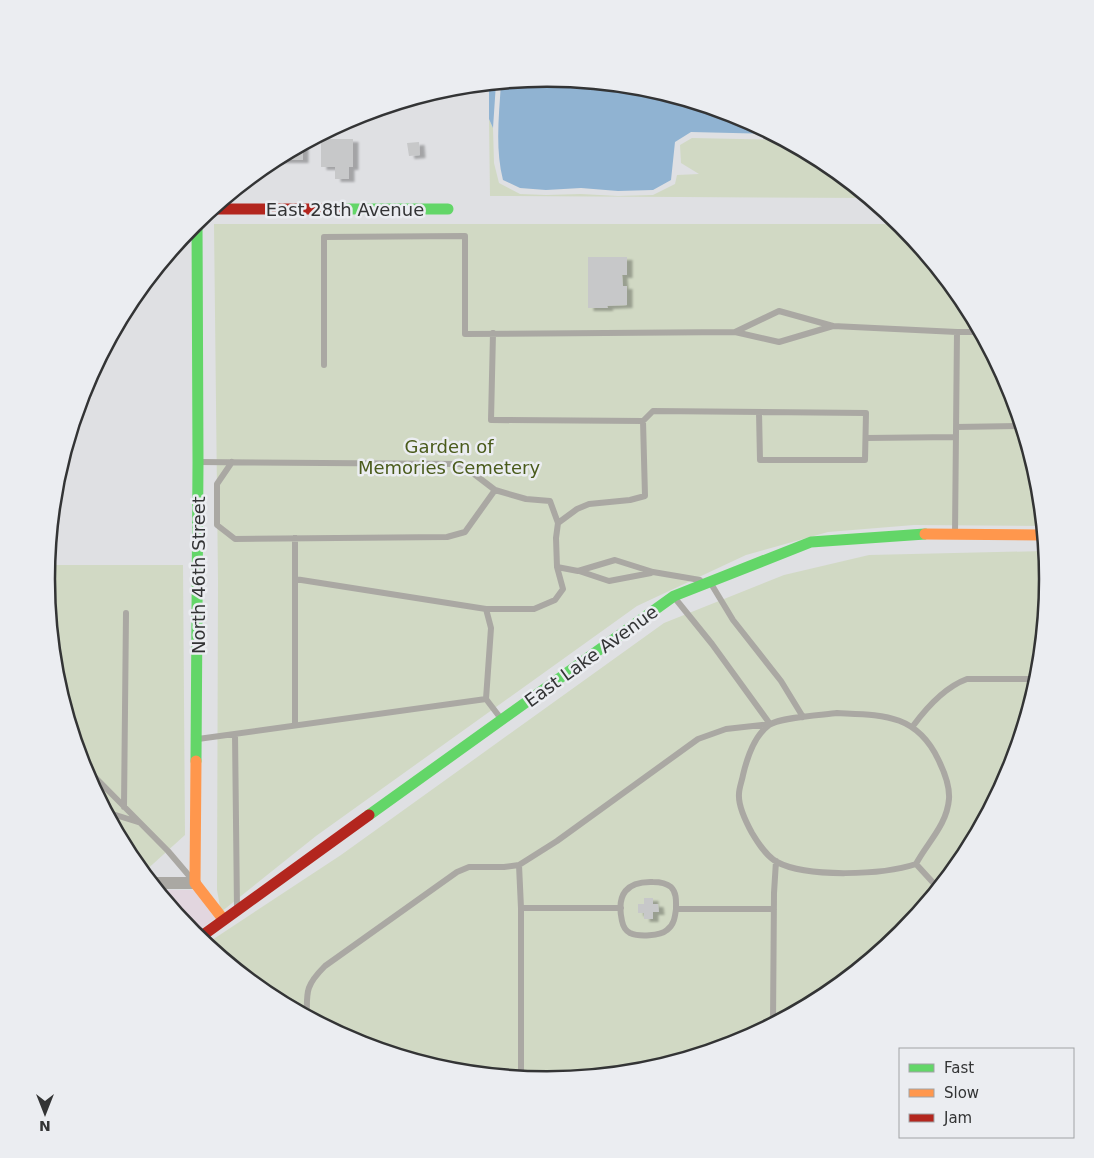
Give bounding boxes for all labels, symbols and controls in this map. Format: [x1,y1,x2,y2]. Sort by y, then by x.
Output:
street label: East 28th Avenue [266,199,424,220]
park label: Garden of Memories Cemetery [358,436,540,478]
street label: North 46th Street [188,496,209,654]
street label: East Lake Avenue [520,601,662,711]
legend [899,1048,1074,1138]
text: Fast [944,1059,974,1077]
text: Slow [944,1084,979,1102]
north arrow [20,1088,70,1138]
text: Jam [943,1109,972,1127]
text: N [39,1118,51,1134]

